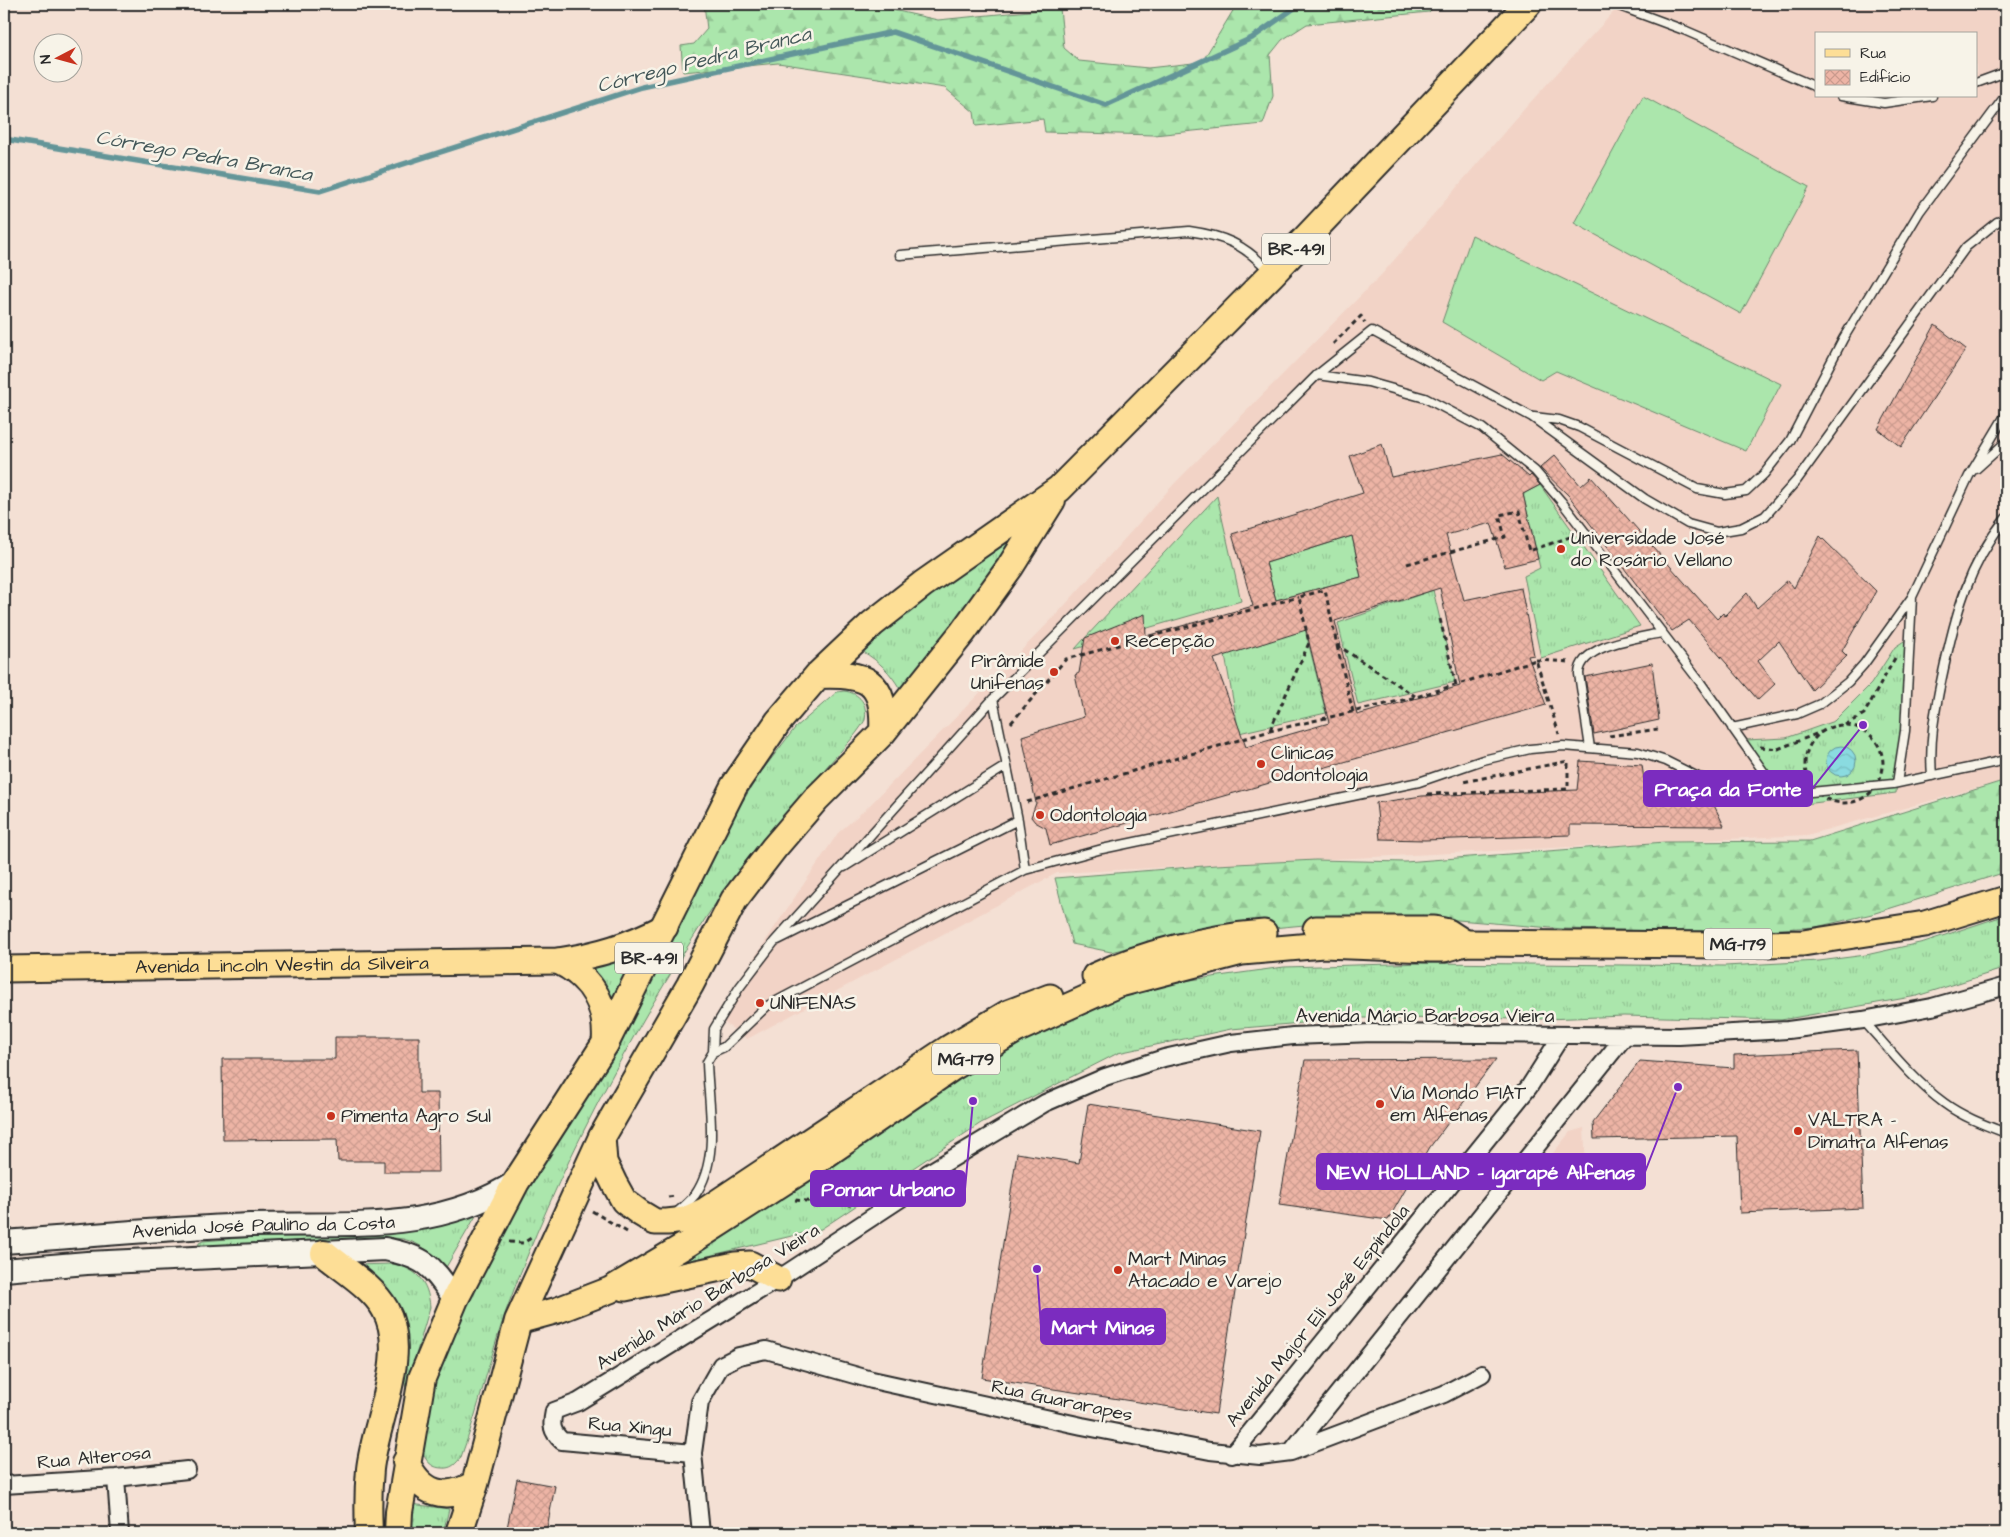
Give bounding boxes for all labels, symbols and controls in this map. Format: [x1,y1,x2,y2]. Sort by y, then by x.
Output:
water label: Córrego Pedra Branca [594,20,815,101]
north arrow [32,32,82,82]
legend [1815,32,1978,98]
text: Rua [1860,43,1886,64]
text: N [36,54,56,65]
text: Edifício [1860,67,1911,88]
water label: Córrego Pedra Branca [93,123,315,190]
road number: BR-491 [1262,233,1330,264]
place label: Universidade José do Rosário Vellano [1571,525,1732,574]
marker: Universidade José do Rosário Vellano [1555,543,1567,555]
place label: Recepção [1125,628,1214,655]
marker: Recepção [1109,635,1121,647]
place label: Pirâmide Unifenas [971,648,1044,697]
marker: Pirâmide Unifenas [1048,666,1060,678]
place label: Clinicas Odontologia [1271,740,1368,790]
marker: Clinicas Odontologia [1255,758,1267,770]
callout: Praça da Fonte [1644,771,1812,806]
text: Praça da Fonte [1654,776,1802,804]
place label: Odontologia [1050,802,1147,830]
marker: Odontologia [1034,809,1046,821]
road number: MG-179 [1704,929,1772,960]
road number: BR-491 [615,942,683,974]
street label: Avenida Lincoln Westin da Silveira [135,949,429,981]
place label: UNIFENAS [770,990,856,1017]
marker: UNIFENAS [754,997,766,1009]
street label: Avenida Mário Barbosa Vieira [1296,1003,1555,1030]
road number: MG-179 [932,1044,1000,1074]
place label: Via Mondo FIAT em Alfenas [1390,1080,1526,1129]
marker: Via Mondo FIAT em Alfenas [1374,1098,1386,1110]
place label: Pimenta Agro Sul [341,1103,491,1131]
place label: VALTRA - Dimatra Alfenas [1808,1107,1949,1156]
marker: Pimenta Agro Sul [325,1110,337,1122]
marker: VALTRA - Dimatra Alfenas [1792,1125,1804,1137]
callout: NEW HOLLAND - Igarapé Alfenas [1317,1154,1645,1189]
text: NEW HOLLAND - Igarapé Alfenas [1327,1159,1635,1188]
callout: Pomar Urbano [811,1171,965,1206]
text: Pomar Urbano [821,1176,956,1204]
street label: Avenida Major Eli José Espíndola [1220,1199,1416,1433]
street label: Avenida José Paulino da Costa [131,1208,396,1245]
street label: Avenida Mário Barbosa Vieira [591,1217,825,1377]
place label: Mart Minas Atacado e Varejo [1128,1246,1282,1295]
marker: Mart Minas Atacado e Varejo [1112,1264,1124,1276]
callout: Mart Minas [1041,1309,1165,1344]
text: Mart Minas [1051,1314,1155,1342]
street label: Rua Guararapes [989,1373,1135,1429]
street label: Rua Xingu [587,1410,673,1445]
street label: Rua Alterosa [36,1440,152,1476]

